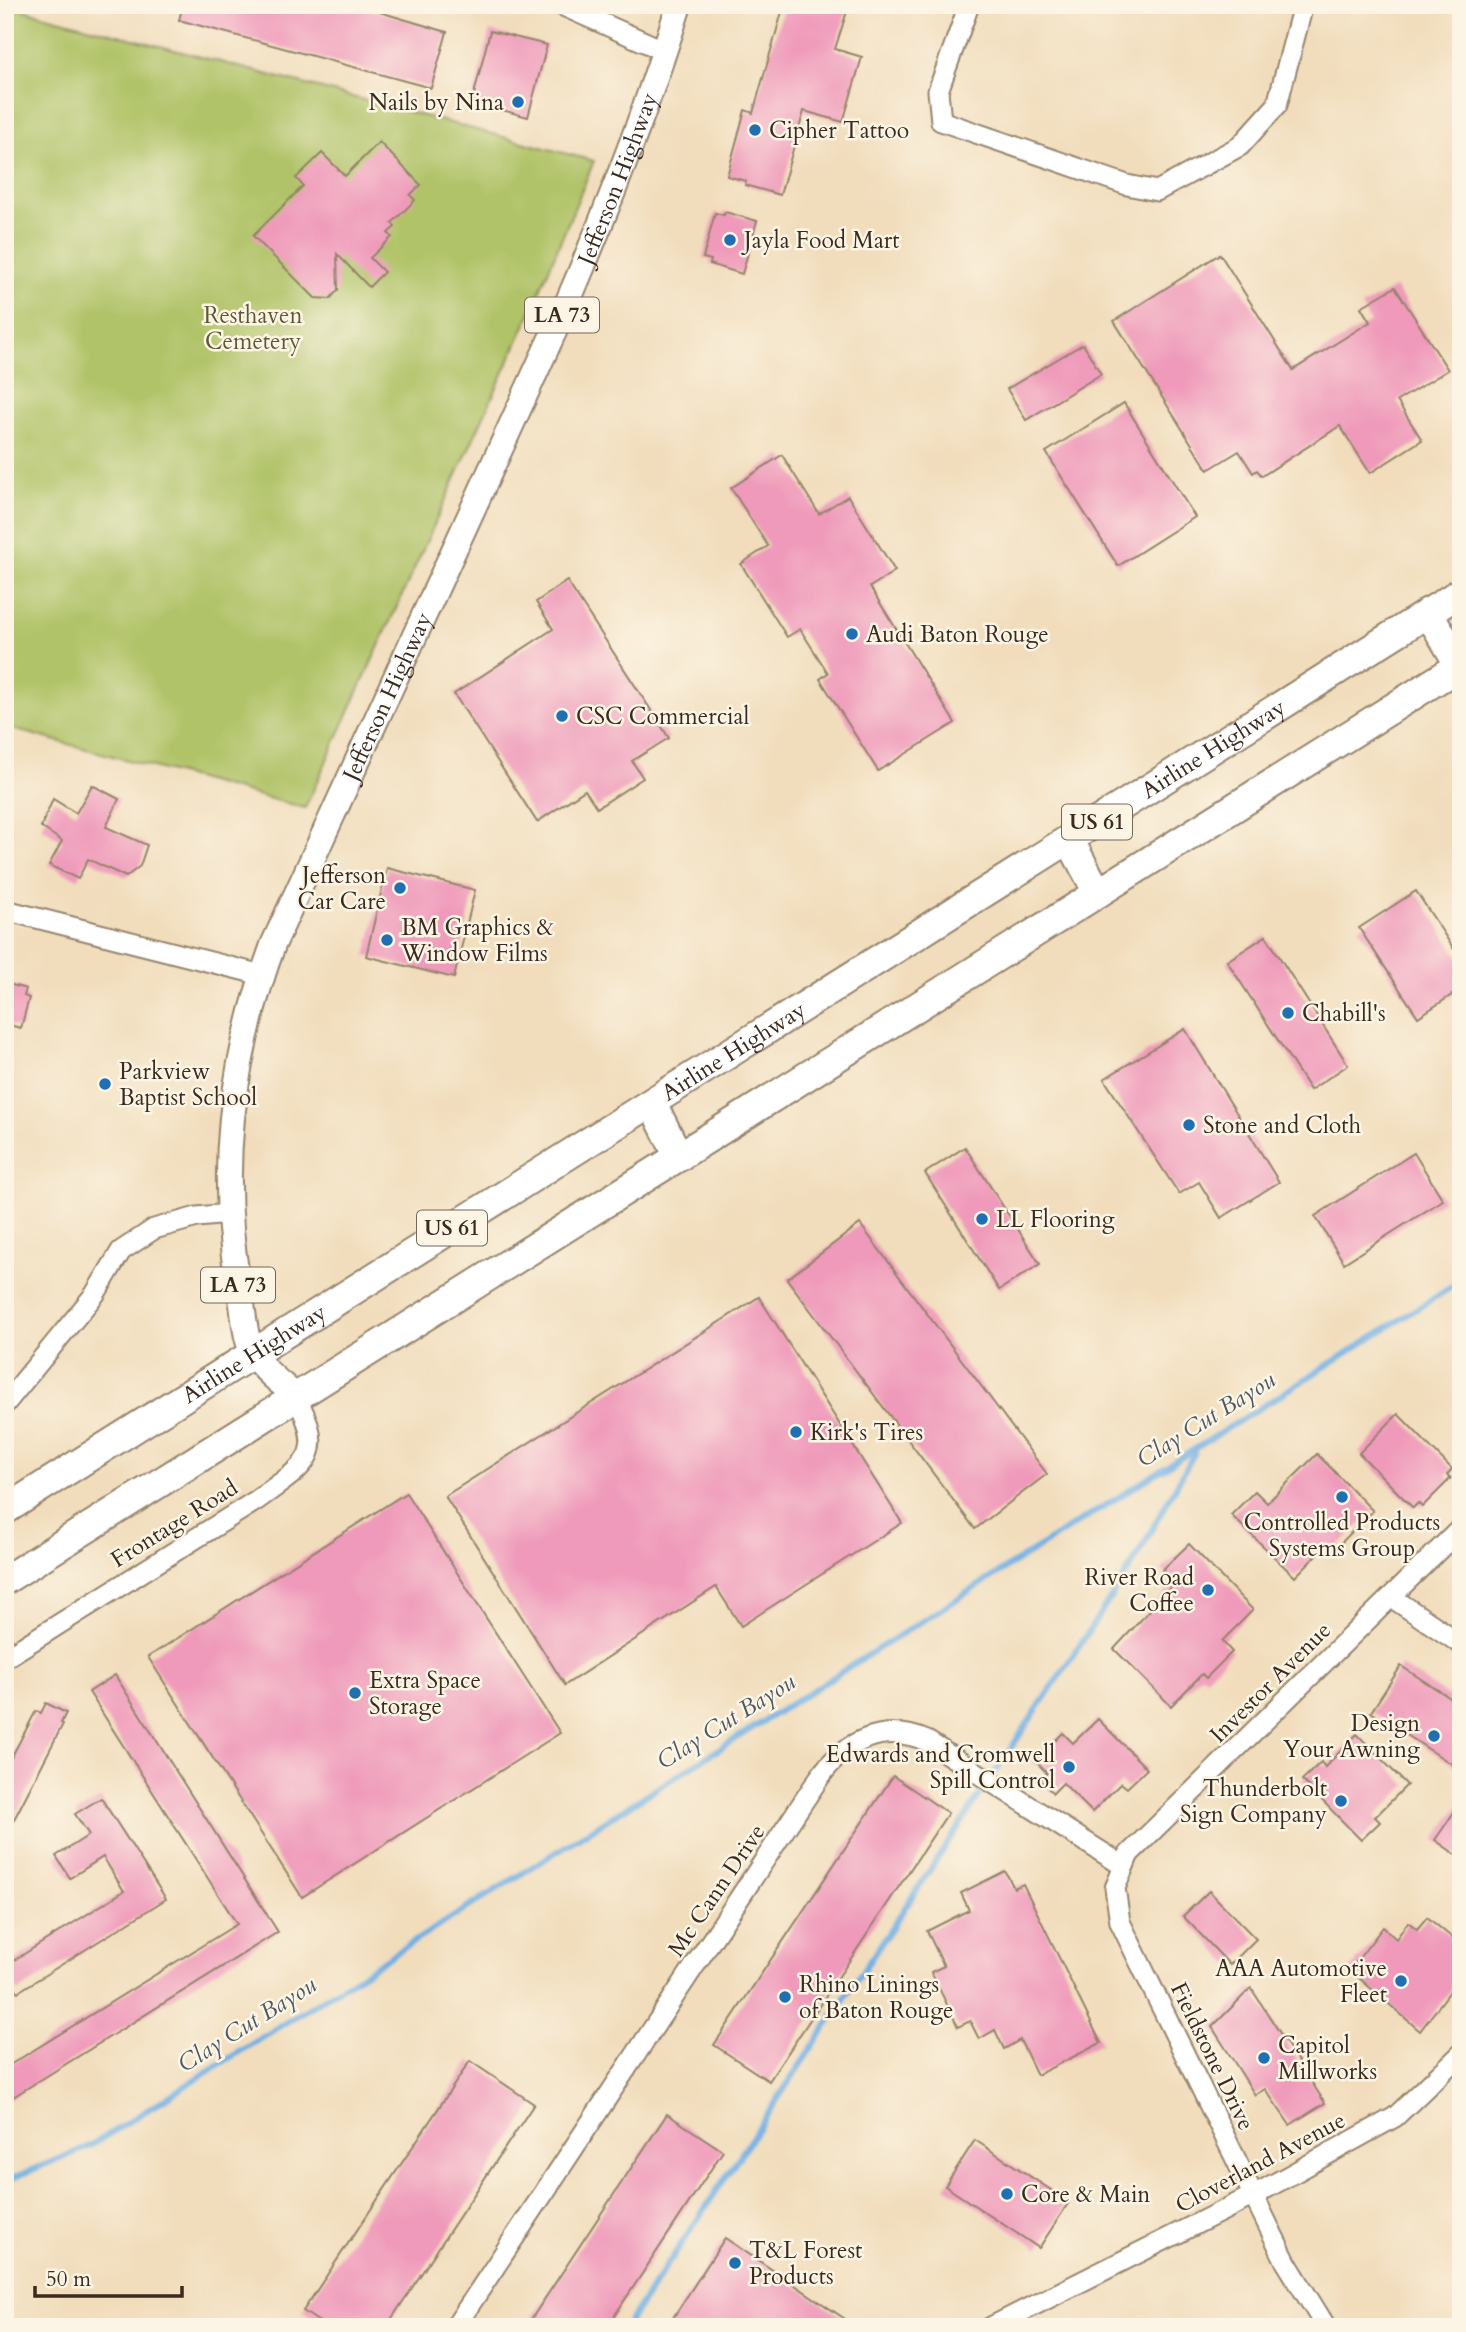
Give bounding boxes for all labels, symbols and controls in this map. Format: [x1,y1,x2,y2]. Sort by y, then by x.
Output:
place label: Nails by Nina [368,87,504,118]
street label: Jefferson Highway [569,89,665,272]
marker: Nails by Nina [510,94,526,110]
place label: Cipher Tattoo [769,115,909,146]
marker: Cipher Tattoo [747,122,763,138]
place label: Jayla Food Mart [741,225,900,256]
marker: Jayla Food Mart [722,232,738,248]
road number: LA 73 [525,298,599,332]
park label: Resthaven Cemetery [203,300,303,357]
street label: Jefferson Highway [334,607,439,789]
place label: Audi Baton Rouge [866,619,1049,650]
marker: Audi Baton Rouge [844,626,860,642]
street label: Airline Highway [1135,692,1291,806]
place label: CSC Commercial [576,701,750,732]
marker: CSC Commercial [554,708,570,724]
road number: US 61 [1062,804,1132,840]
place label: Jefferson Car Care [298,860,386,917]
marker: Jefferson Car Care [392,880,408,896]
place label: BM Graphics & Window Films [400,912,554,969]
marker: BM Graphics & Window Films [379,932,395,948]
street label: Airline Highway [656,994,812,1108]
place label: Chabill's [1302,998,1386,1029]
marker: Chabill's [1280,1005,1296,1021]
place label: Parkview Baptist School [119,1056,257,1113]
marker: Parkview Baptist School [97,1076,113,1092]
place label: Stone and Cloth [1203,1110,1361,1141]
marker: Stone and Cloth [1181,1117,1197,1133]
place label: LL Flooring [996,1204,1115,1235]
road number: US 61 [417,1210,487,1246]
marker: LL Flooring [974,1211,990,1227]
road number: LA 73 [201,1268,275,1302]
street label: Airline Highway [176,1296,332,1411]
water label: Clay Cut Bayou [1131,1364,1282,1475]
place label: Kirk's Tires [810,1417,923,1448]
marker: Kirk's Tires [788,1424,804,1440]
street label: Frontage Road [105,1472,244,1575]
marker: Controlled Products Systems Group [1334,1489,1350,1505]
place label: Controlled Products Systems Group [1244,1507,1440,1564]
place label: River Road Coffee [1084,1562,1195,1619]
marker: River Road Coffee [1200,1582,1216,1598]
street label: Investor Avenue [1203,1615,1338,1750]
place label: Extra Space Storage [369,1665,481,1722]
water label: Clay Cut Bayou [651,1666,802,1777]
marker: Extra Space Storage [347,1685,363,1701]
place label: Design Your Awning [1283,1708,1420,1765]
marker: Design Your Awning [1426,1728,1442,1744]
place label: Edwards and Cromwell Spill Control [826,1739,1055,1796]
marker: Edwards and Cromwell Spill Control [1061,1759,1077,1775]
place label: Thunderbolt Sign Company [1180,1773,1327,1830]
marker: Thunderbolt Sign Company [1333,1793,1349,1809]
street label: Mc Cann Drive [661,1818,772,1963]
place label: AAA Automotive Fleet [1215,1953,1387,2010]
water label: Clay Cut Bayou [172,1969,323,2080]
place label: Rhino Linings of Baton Rouge [799,1969,953,2026]
marker: AAA Automotive Fleet [1393,1973,1409,1989]
street label: Fieldstone Drive [1163,1977,1262,2135]
marker: Rhino Linings of Baton Rouge [777,1989,793,2005]
place label: Capitol Millworks [1278,2030,1377,2087]
marker: Capitol Millworks [1256,2050,1272,2066]
street label: Cloverland Avenue [1170,2105,1351,2220]
place label: Core & Main [1021,2179,1150,2210]
marker: Core & Main [999,2186,1015,2202]
place label: T&L Forest Products [749,2235,862,2292]
scale bar [35,2255,182,2299]
marker: T&L Forest Products [727,2255,743,2271]
text: 50 m [46,2265,91,2294]

